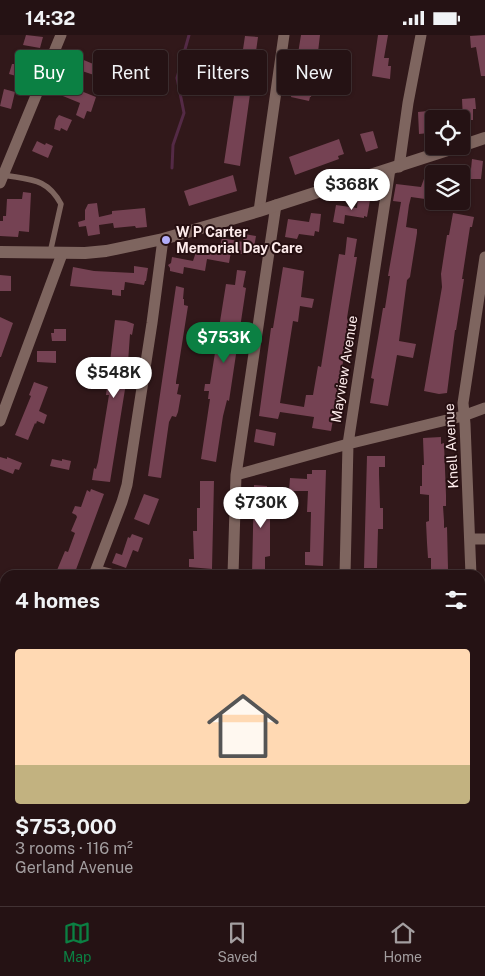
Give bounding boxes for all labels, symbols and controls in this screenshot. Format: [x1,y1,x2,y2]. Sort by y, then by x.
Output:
text: 14:32 [25,7,75,29]
chip: Buy [15,50,83,95]
chip: Rent [93,50,168,95]
chip: Filters [178,50,267,95]
chip: New [277,50,351,95]
map controls [425,110,470,210]
button: locate [425,110,470,155]
button: layers [425,165,470,210]
pin: $368K [317,169,387,211]
text: $368K [325,175,379,194]
place label: W P Carter Memorial Day Care [176,224,303,256]
marker: W P Carter Memorial Day Care [160,234,172,246]
street label: Mayview Avenue [328,314,360,424]
pin: $753K [189,321,259,364]
text: $753K [197,328,251,347]
pin: $548K [79,357,149,399]
text: $548K [87,363,141,382]
street label: Knell Avenue [441,403,461,489]
pin: $730K [226,487,296,529]
text: $730K [234,493,288,512]
icon: filters [442,586,470,614]
text: 4 homes [15,588,100,613]
icon: home [198,681,288,771]
text: $753,000 [15,814,117,839]
text: 3 rooms · 116 m² [15,839,133,858]
text: Gerland Avenue [15,858,133,877]
tab: Map [63,919,91,965]
tab: Saved [217,919,257,965]
tab: Home [383,919,422,965]

